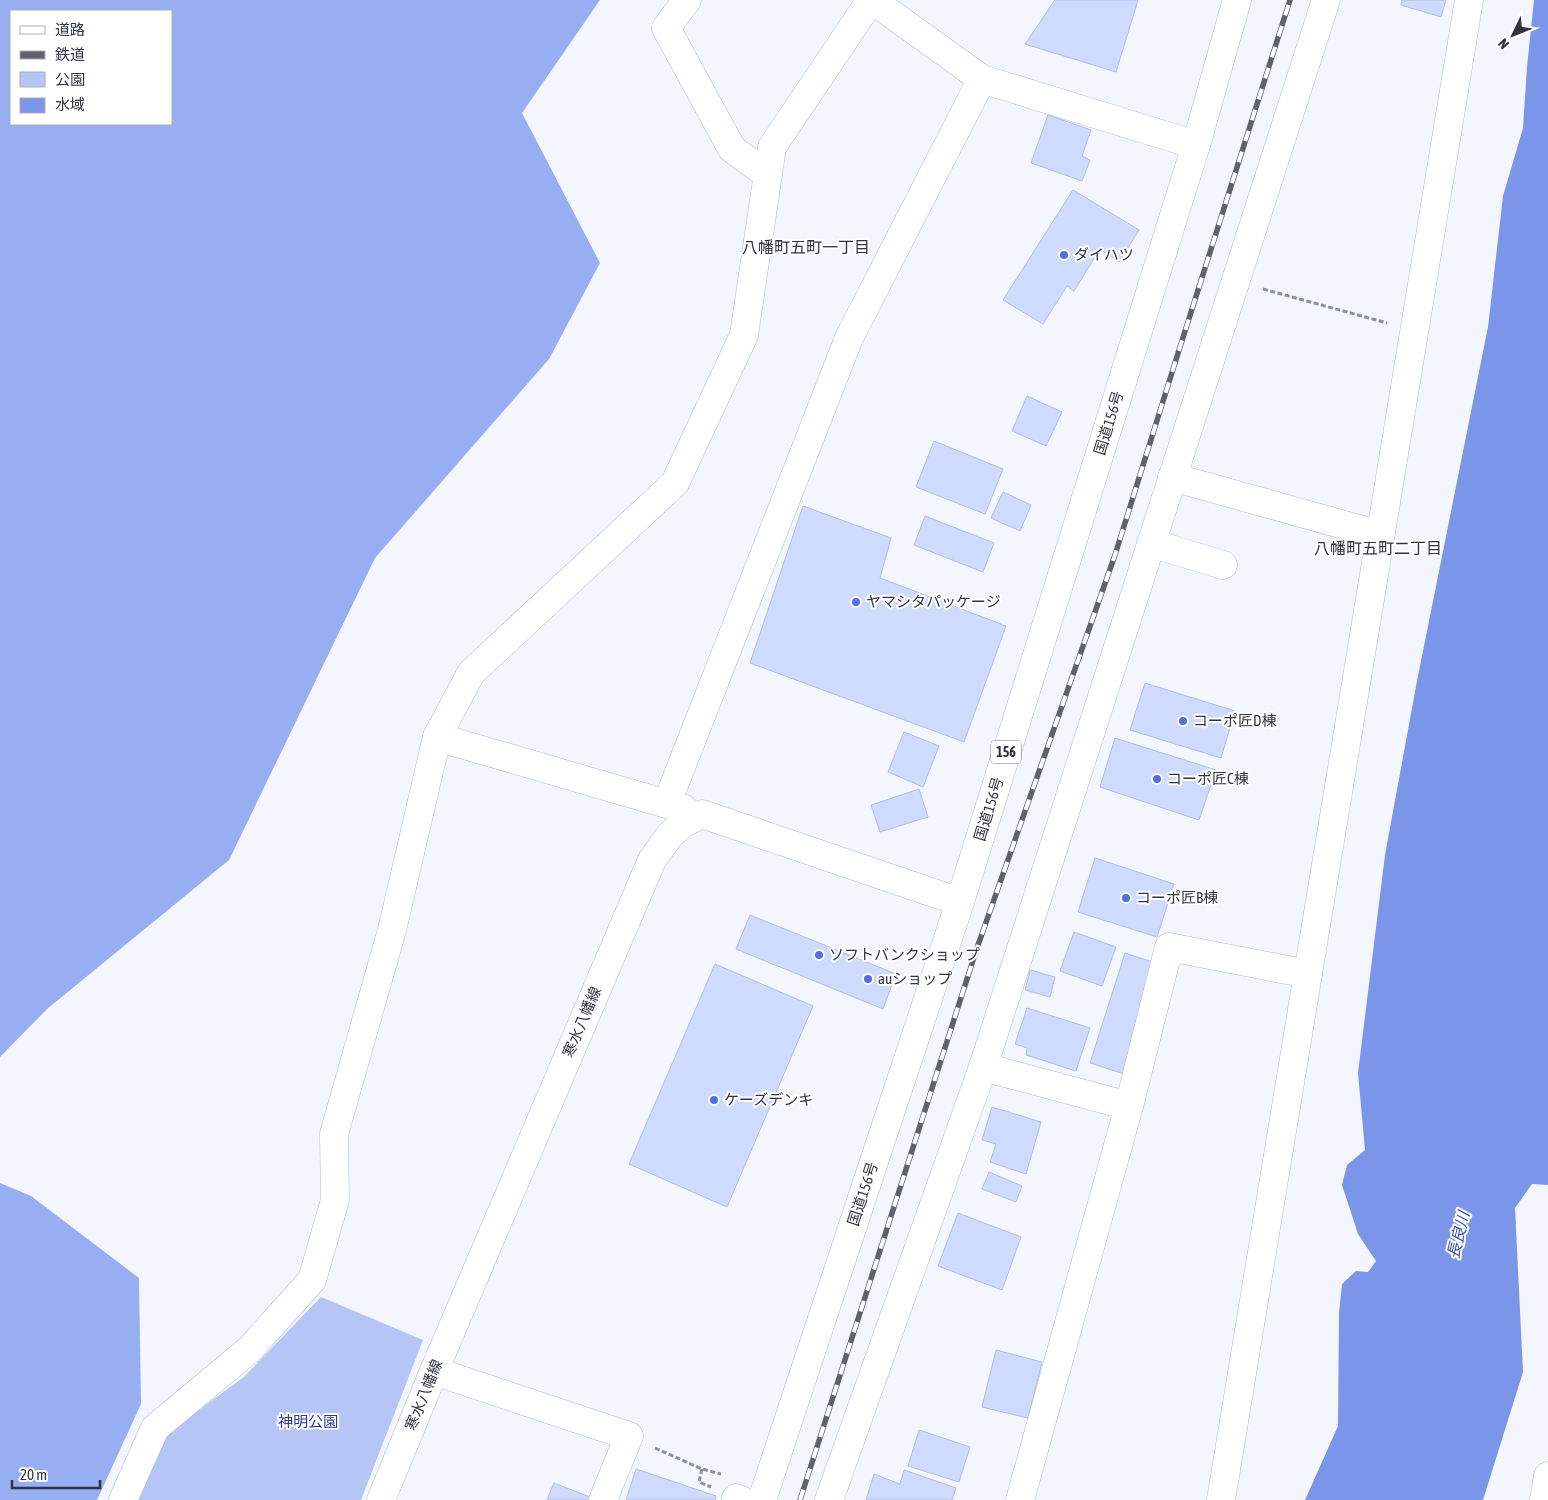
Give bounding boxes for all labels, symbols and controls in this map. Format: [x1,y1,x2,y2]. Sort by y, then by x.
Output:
legend [10,10,172,125]
north arrow [1488,10,1538,60]
text: 道路 [55,21,85,38]
text: N [1495,35,1512,52]
text: 鉄道 [55,46,85,63]
text: 公園 [55,71,85,88]
text: 水域 [55,96,85,113]
district label: 八幡町五町一丁目 [742,238,870,256]
place label: ダイハツ [1074,246,1134,263]
marker: ダイハツ [1058,249,1070,261]
street label: 国道156号 [1091,389,1126,457]
district label: 八幡町五町二丁目 [1314,539,1442,557]
place label: ヤマシタパッケージ [866,593,1001,610]
marker: ヤマシタパッケージ [850,596,862,608]
place label: コーポ匠D棟 [1193,712,1276,729]
marker: コーポ匠D棟 [1177,715,1189,727]
road number: 156 [991,740,1021,764]
place label: コーポ匠C棟 [1167,770,1249,787]
marker: コーポ匠C棟 [1151,773,1163,785]
street label: 国道156号 [971,775,1006,843]
place label: コーポ匠B棟 [1136,889,1218,906]
marker: コーポ匠B棟 [1120,892,1132,904]
place label: ソフトバンクショップ [829,946,980,963]
marker: ソフトバンクショップ [813,949,825,961]
place label: auショップ [878,970,952,987]
marker: auショップ [862,973,874,985]
street label: 寒水八幡線 [559,984,604,1060]
place label: ケーズデンキ [724,1091,813,1108]
marker: ケーズデンキ [708,1094,720,1106]
street label: 国道156号 [844,1160,881,1228]
water label: 長良川 [1443,1208,1473,1260]
street label: 寒水八幡線 [402,1357,445,1433]
park label: 神明公園 [278,1413,338,1430]
scale bar [12,1458,100,1490]
text: 20 m [20,1466,47,1483]

